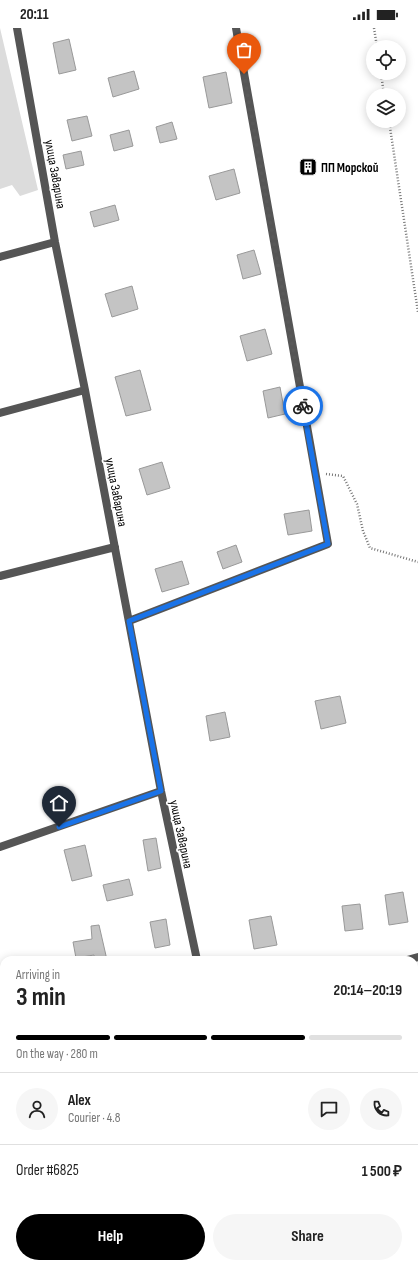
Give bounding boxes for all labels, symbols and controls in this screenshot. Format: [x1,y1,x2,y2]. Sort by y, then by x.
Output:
text: 20:11 [20,5,49,24]
pin [227,33,261,74]
icon: bag [233,39,255,61]
map controls [366,40,406,128]
button: locate [366,40,406,80]
button: layers [366,88,406,128]
street label: улица Заварина [41,138,69,210]
building icon: ПП Морской [298,157,318,177]
place label: ПП Морской [321,160,379,176]
courier [283,386,323,426]
icon: bike [292,395,314,417]
street label: улица Заварина [102,456,131,528]
pin [42,786,76,827]
icon: home [48,792,70,814]
street label: улица Заварина [166,798,196,870]
text: Arriving in [16,967,60,983]
text: 20:14–20:19 [334,981,402,1000]
text: 3 min [16,982,66,1013]
text: On the way · 280 m [16,1046,98,1062]
button: person [16,1088,58,1130]
button: chat [308,1088,350,1130]
button: phone [360,1088,402,1130]
text: Alex [68,1091,91,1110]
text: Courier · 4.8 [68,1110,120,1126]
text: Order #6825 [16,1161,79,1180]
text: 1 500 ₽ [362,1162,402,1181]
button: Help [16,1214,205,1260]
button: Share [213,1214,402,1260]

